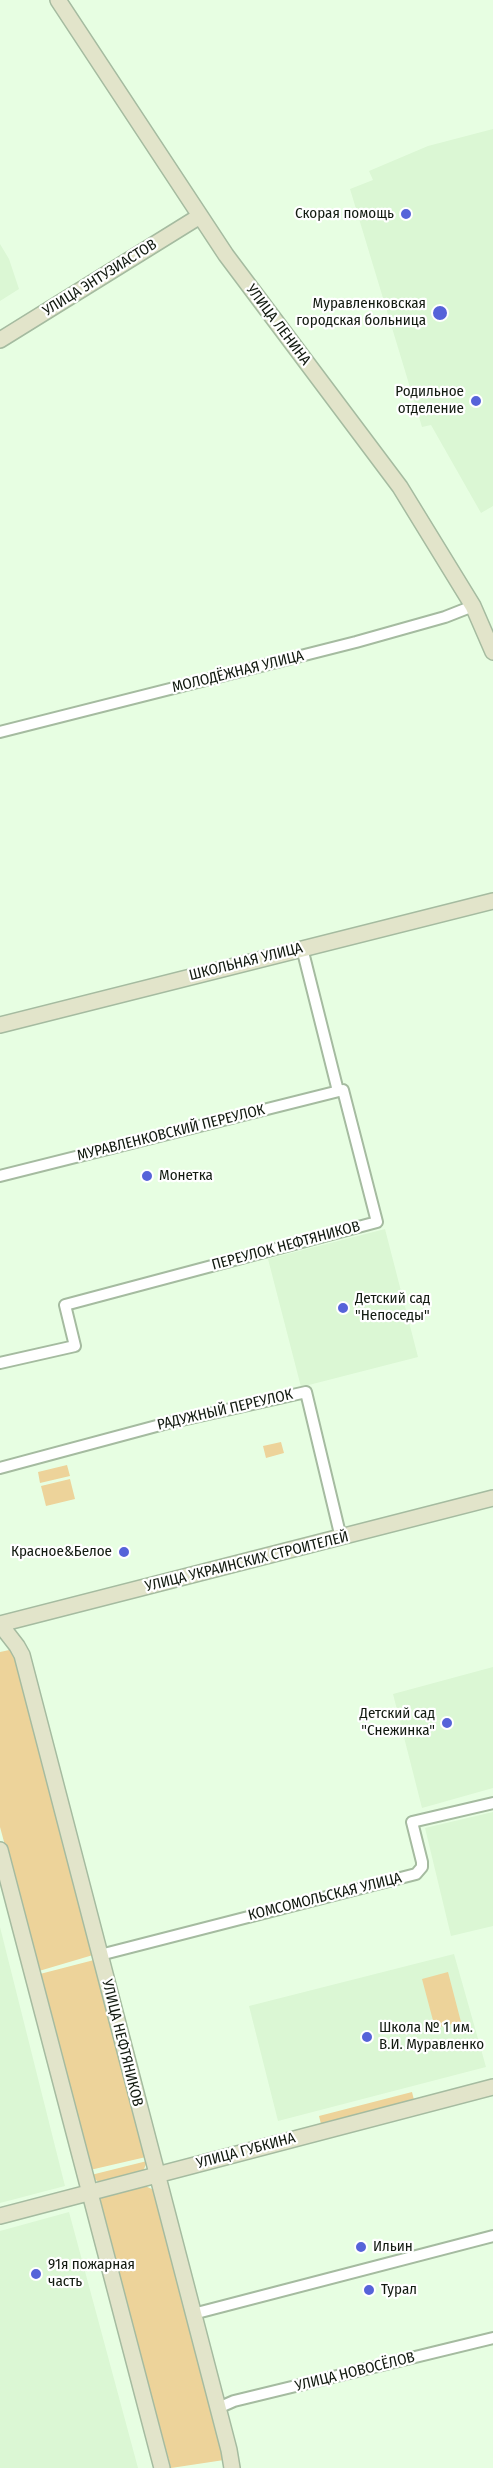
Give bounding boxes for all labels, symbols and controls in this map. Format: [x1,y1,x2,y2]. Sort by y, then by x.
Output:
place label: Скорая помощь [295,205,394,223]
marker: Скорая помощь [399,207,413,221]
street label: УЛИЦА ЭНТУЗИАСТОВ [40,236,160,320]
street label: УЛИЦА ЛЕНИНА [242,281,314,369]
place label: Муравленковская городская больница [296,295,426,330]
marker: Муравленковская городская больница [431,304,449,322]
place label: Родильное отделение [395,383,464,418]
marker: Родильное отделение [469,394,483,408]
street label: МОЛОДЁЖНАЯ УЛИЦА [170,647,306,697]
street label: ШКОЛЬНАЯ УЛИЦА [187,939,305,985]
street label: МУРАВЛЕНКОВСКИЙ ПЕРЕУЛОК [75,1101,267,1165]
place label: Монетка [159,1167,213,1185]
marker: Монетка [140,1169,154,1183]
street label: ПЕРЕУЛОК НЕФТЯНИКОВ [210,1218,362,1274]
place label: Детский сад "Непоседы" [355,1290,430,1325]
marker: Детский сад "Непоседы" [336,1301,350,1315]
street label: РАДУЖНЫЙ ПЕРЕУЛОК [155,1386,295,1434]
street label: УЛИЦА УКРАИНСКИХ СТРОИТЕЛЕЙ [143,1528,351,1596]
place label: Красное&Белое [11,1543,112,1561]
marker: Красное&Белое [117,1545,131,1559]
place label: Детский сад "Снежинка" [360,1705,435,1740]
marker: Детский сад "Снежинка" [440,1716,454,1730]
street label: КОМСОМОЛЬСКАЯ УЛИЦА [246,1869,404,1925]
street label: УЛИЦА НЕФТЯНИКОВ [97,1978,147,2108]
place label: Школа № 1 им. В.И. Муравленко [379,2019,484,2054]
marker: Школа № 1 им. В.И. Муравленко [360,2030,374,2044]
street label: УЛИЦА ГУБКИНА [195,2129,297,2173]
place label: Ильин [373,2238,413,2256]
marker: Ильин [354,2240,368,2254]
place label: 91я пожарная часть [48,2256,135,2291]
marker: 91я пожарная часть [29,2267,43,2281]
place label: Турал [381,2281,417,2299]
marker: Турал [362,2283,376,2297]
street label: УЛИЦА НОВОСЁЛОВ [293,2348,417,2396]

